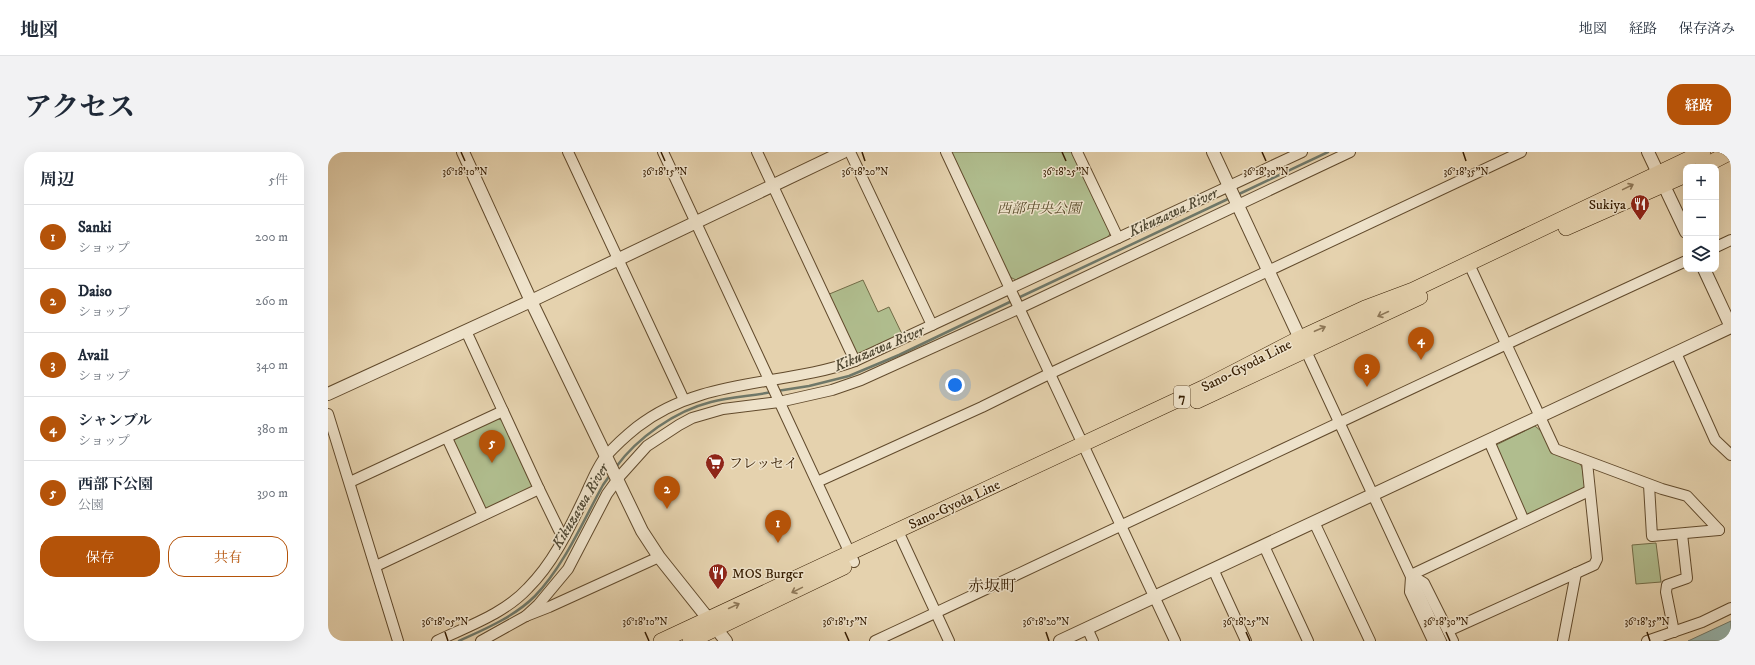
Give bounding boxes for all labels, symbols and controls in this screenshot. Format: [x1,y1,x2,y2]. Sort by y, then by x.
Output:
text: 地図 [20,19,58,42]
text: 地図 [1579,20,1607,38]
text: 経路 [1629,20,1657,38]
text: 保存済み [1679,20,1735,38]
button: 経路 [1667,84,1731,125]
text: アクセス [24,90,135,125]
map controls [1683,164,1719,272]
button: + [1683,164,1719,200]
text: 36°18'10"N [442,166,488,178]
text: 36°18'15"N [642,166,688,178]
text: 36°18'20"N [842,166,888,178]
text: 36°18'25"N [1043,166,1089,178]
text: 36°18'30"N [1243,166,1289,178]
text: 36°18'35"N [1443,166,1489,178]
text: 周辺 [40,169,74,191]
text: 5件 [269,172,288,188]
water label: Kikuzawa River [1125,183,1222,242]
one-way arrow [1622,183,1634,190]
restaurant icon: Sukiya [1629,193,1651,221]
place label: Sukiya [1589,196,1626,214]
park label: 西部中央公園 [997,200,1083,218]
button: − [1683,200,1719,236]
text: Sanki [78,218,111,237]
text: 1 [51,229,55,245]
text: 200 m [255,229,288,245]
button: layers [1683,236,1719,272]
text: ショップ [78,240,130,256]
text: Daiso [78,282,112,301]
text: 2 [50,293,56,309]
text: 260 m [255,293,288,309]
text: ショップ [78,304,130,320]
one-way arrow [1378,311,1390,318]
water label: Kikuzawa River [830,320,929,376]
one-way arrow [1313,325,1325,332]
pin: 4 [1408,327,1434,360]
street label: Sano-Gyoda Line [1198,335,1295,396]
text: Avail [78,346,109,365]
pin: 3 [1354,354,1380,387]
text: 3 [51,357,55,373]
text: 340 m [256,357,288,373]
text: ショップ [78,368,130,384]
your location [945,375,965,395]
road number: 7 [1174,386,1190,408]
text: シャンブル [78,411,152,430]
text: 4 [49,421,57,437]
text: 380 m [257,421,288,437]
pin: 5 [479,430,505,463]
text: ショップ [78,433,130,449]
supermarket icon: フレッセイ [704,452,726,480]
place label: フレッセイ [729,455,798,473]
water label: Kikuzawa River [547,459,614,553]
text: 西部下公園 [78,475,153,494]
pin: 2 [654,476,680,509]
street label: Sano-Gyoda Line [906,476,1003,534]
text: 5 [50,485,56,501]
text: 390 m [257,485,288,501]
text: 公園 [78,497,104,513]
pin: 1 [765,510,791,543]
button: 保存 [40,536,160,577]
button: 共有 [168,536,288,577]
restaurant icon: MOS Burger [707,562,729,590]
place label: MOS Burger [732,565,804,583]
district label: 赤坂町 [968,576,1016,596]
one-way arrow [791,587,803,594]
one-way arrow [728,602,740,609]
text: 36°18'05"N [422,616,468,628]
text: 36°18'10"N [622,616,668,628]
text: 36°18'15"N [822,616,868,628]
text: 36°18'20"N [1023,616,1069,628]
text: 36°18'25"N [1223,616,1269,628]
text: 36°18'30"N [1423,616,1469,628]
text: 36°18'35"N [1624,616,1670,628]

